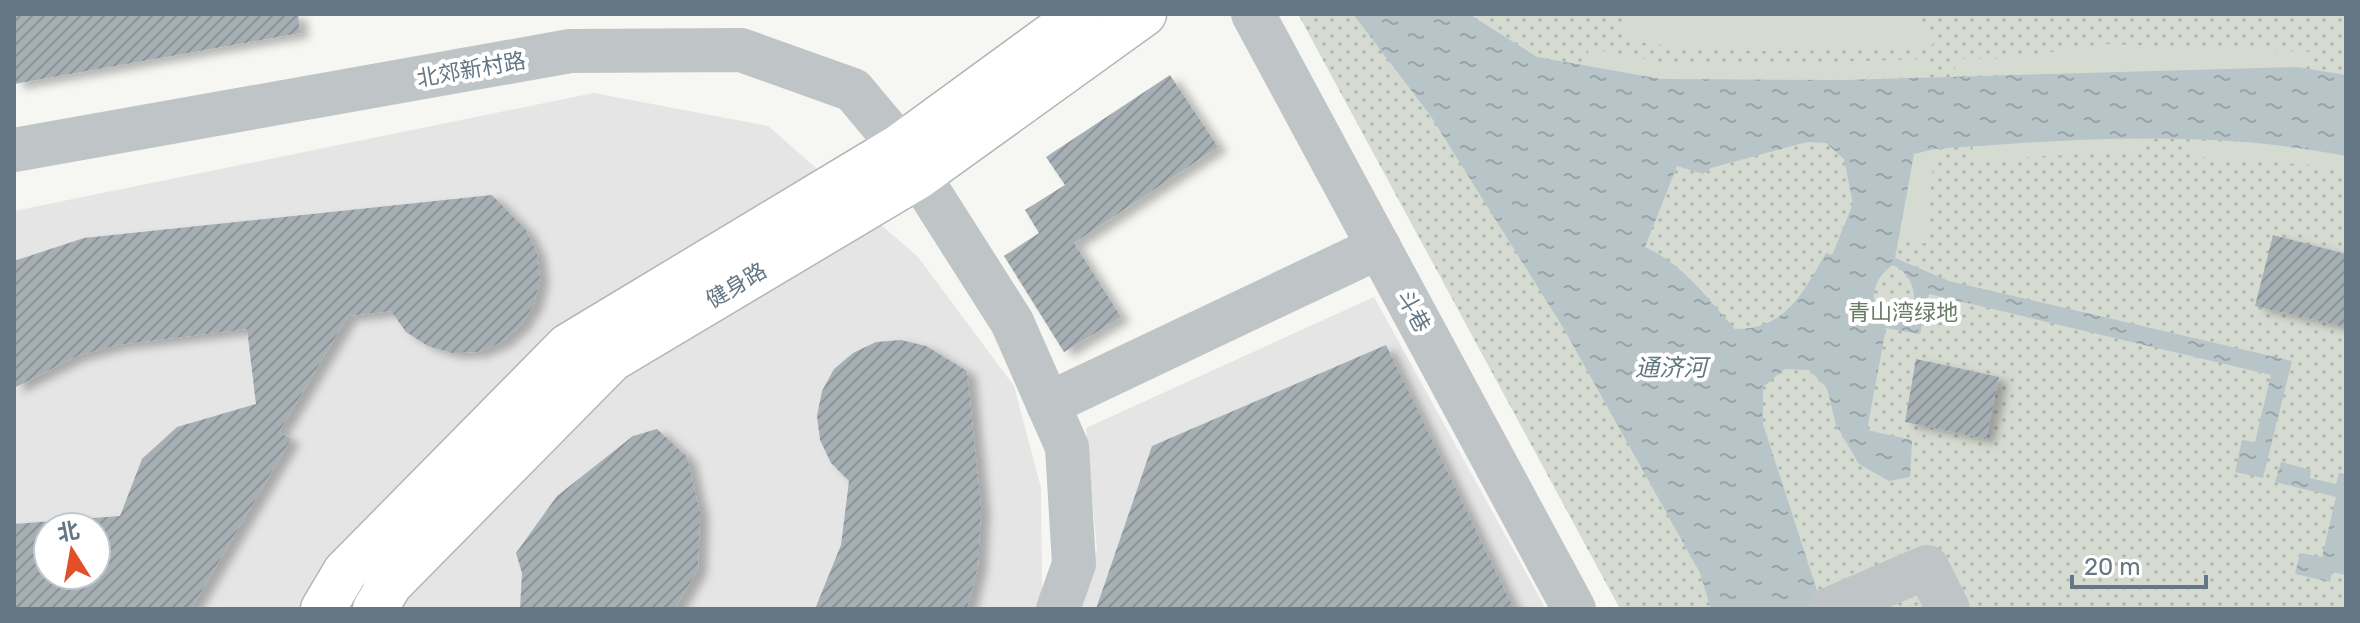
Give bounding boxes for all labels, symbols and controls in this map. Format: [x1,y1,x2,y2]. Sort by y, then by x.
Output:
street label: 北郊新村路 [415,47,528,92]
street label: 健身路 [701,257,772,314]
street label: 斗巷 [1391,285,1436,337]
park label: 青山湾绿地 [1848,299,1958,326]
water label: 通济河 [1635,354,1711,382]
north arrow [32,511,112,591]
text: 北 [55,517,82,547]
scale bar [2072,539,2206,589]
text: 20 m [2084,553,2141,581]

